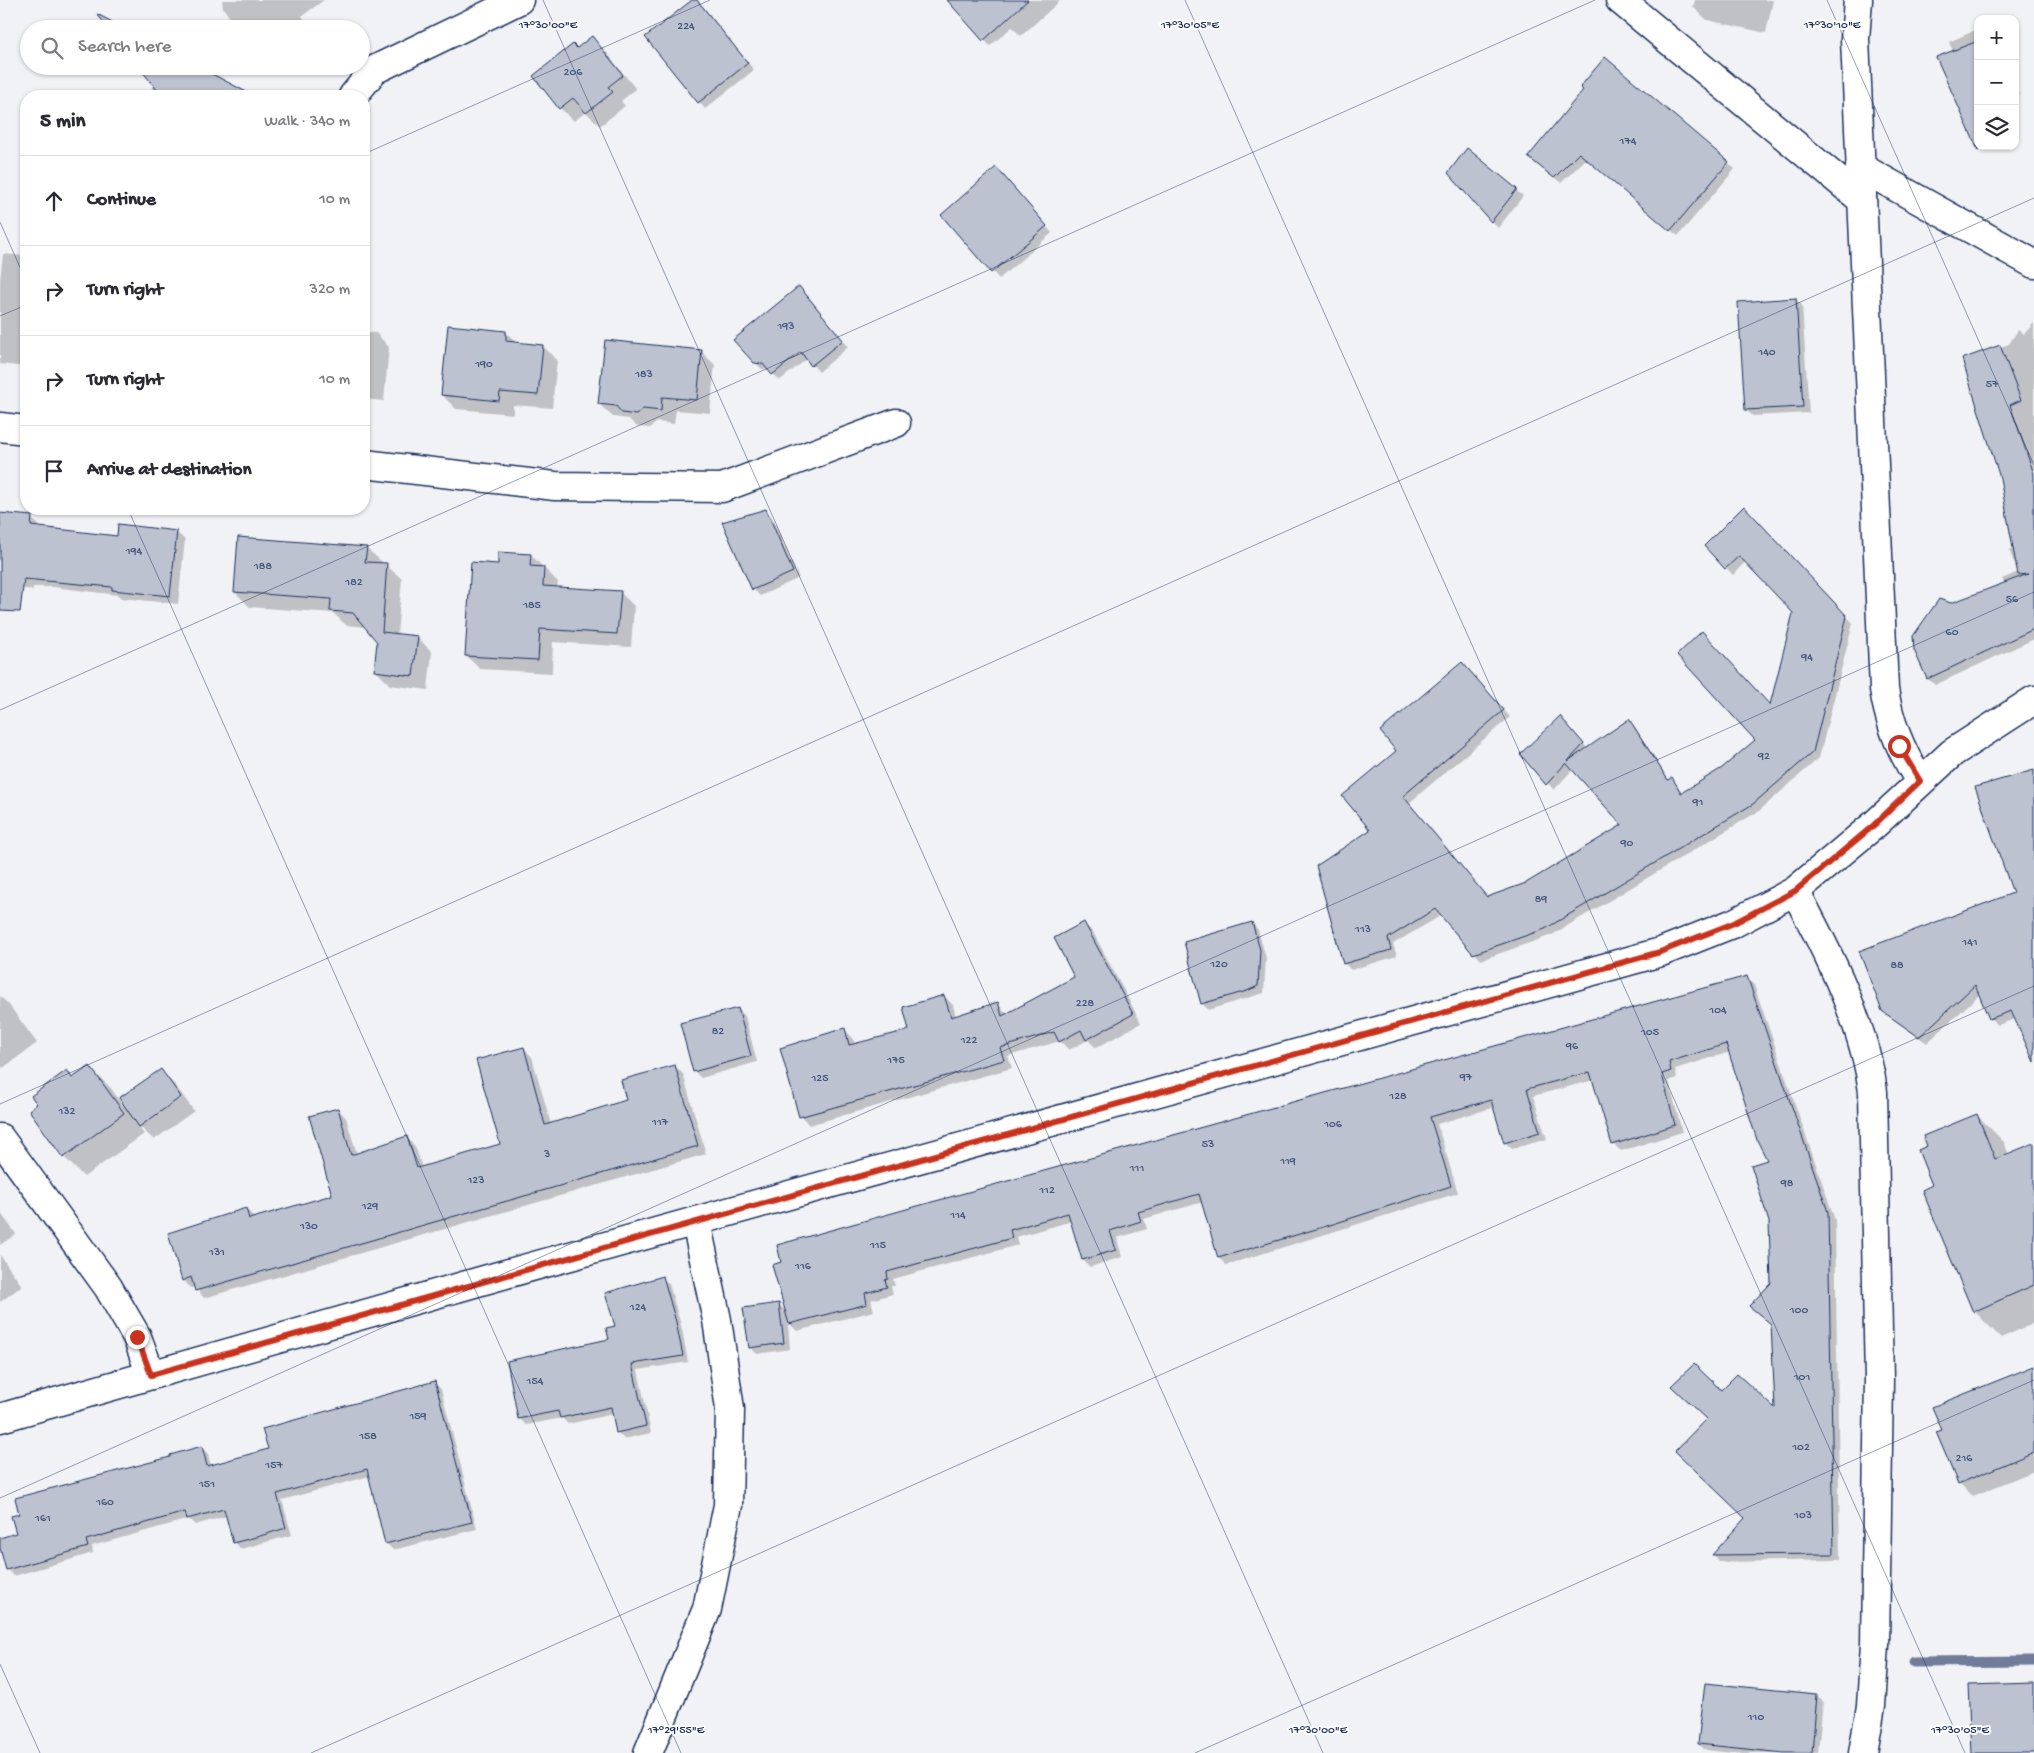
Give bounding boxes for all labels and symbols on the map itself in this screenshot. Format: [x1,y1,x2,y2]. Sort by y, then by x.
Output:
text: 17°30'00"E [518,19,578,33]
text: 17°30'05"E [1160,19,1220,33]
text: 17°30'10"E [1803,19,1861,33]
house number: 224 [677,20,695,34]
house number: 206 [564,66,583,80]
house number: 174 [1619,135,1637,149]
house number: 193 [776,320,795,334]
house number: 140 [1757,346,1776,360]
house number: 190 [474,358,493,372]
house number: 183 [634,368,653,382]
house number: 57 [1986,378,1999,392]
house number: 194 [125,545,143,559]
house number: 188 [253,560,272,574]
house number: 182 [344,576,363,590]
house number: 56 [2006,593,2019,607]
house number: 185 [522,599,541,613]
house number: 60 [1946,626,1959,640]
house number: 94 [1800,651,1813,665]
route start [1888,735,1911,758]
house number: 92 [1757,750,1770,764]
house number: 91 [1692,796,1704,810]
house number: 90 [1620,837,1634,851]
house number: 89 [1535,893,1547,907]
house number: 113 [1354,923,1371,937]
house number: 141 [1961,936,1978,950]
house number: 120 [1209,958,1228,972]
house number: 88 [1890,959,1904,973]
house number: 228 [1076,997,1095,1011]
house number: 104 [1708,1004,1727,1018]
house number: 82 [712,1025,724,1039]
house number: 105 [1640,1026,1659,1040]
house number: 122 [960,1034,977,1048]
house number: 96 [1565,1040,1579,1054]
house number: 175 [886,1054,905,1068]
house number: 97 [1459,1071,1473,1085]
house number: 125 [810,1072,829,1086]
house number: 128 [1388,1090,1407,1104]
house number: 132 [58,1105,76,1119]
house number: 117 [651,1116,669,1130]
house number: 106 [1323,1118,1343,1132]
house number: 53 [1202,1138,1214,1152]
house number: 3 [543,1148,550,1162]
house number: 119 [1279,1155,1296,1169]
house number: 111 [1129,1162,1144,1176]
house number: 123 [467,1174,484,1188]
house number: 98 [1780,1177,1794,1191]
house number: 112 [1038,1184,1055,1198]
house number: 129 [361,1200,378,1214]
house number: 114 [949,1209,966,1223]
house number: 130 [299,1220,318,1234]
house number: 115 [869,1239,886,1253]
house number: 131 [208,1246,225,1260]
house number: 116 [794,1260,812,1274]
house number: 124 [629,1301,647,1315]
house number: 100 [1789,1304,1808,1318]
route end [126,1326,149,1349]
house number: 101 [1793,1371,1810,1385]
house number: 154 [526,1375,544,1389]
house number: 159 [408,1410,427,1424]
house number: 158 [358,1430,377,1444]
house number: 102 [1791,1441,1810,1455]
house number: 216 [1956,1452,1973,1466]
house number: 157 [264,1459,283,1473]
house number: 151 [198,1478,215,1492]
house number: 160 [95,1496,114,1510]
house number: 103 [1793,1509,1812,1523]
house number: 161 [34,1512,51,1526]
house number: 110 [1747,1711,1764,1725]
text: 17°29'55"E [647,1724,705,1738]
text: 17°30'00"E [1288,1724,1348,1738]
text: 17°30'05"E [1930,1724,1990,1738]

